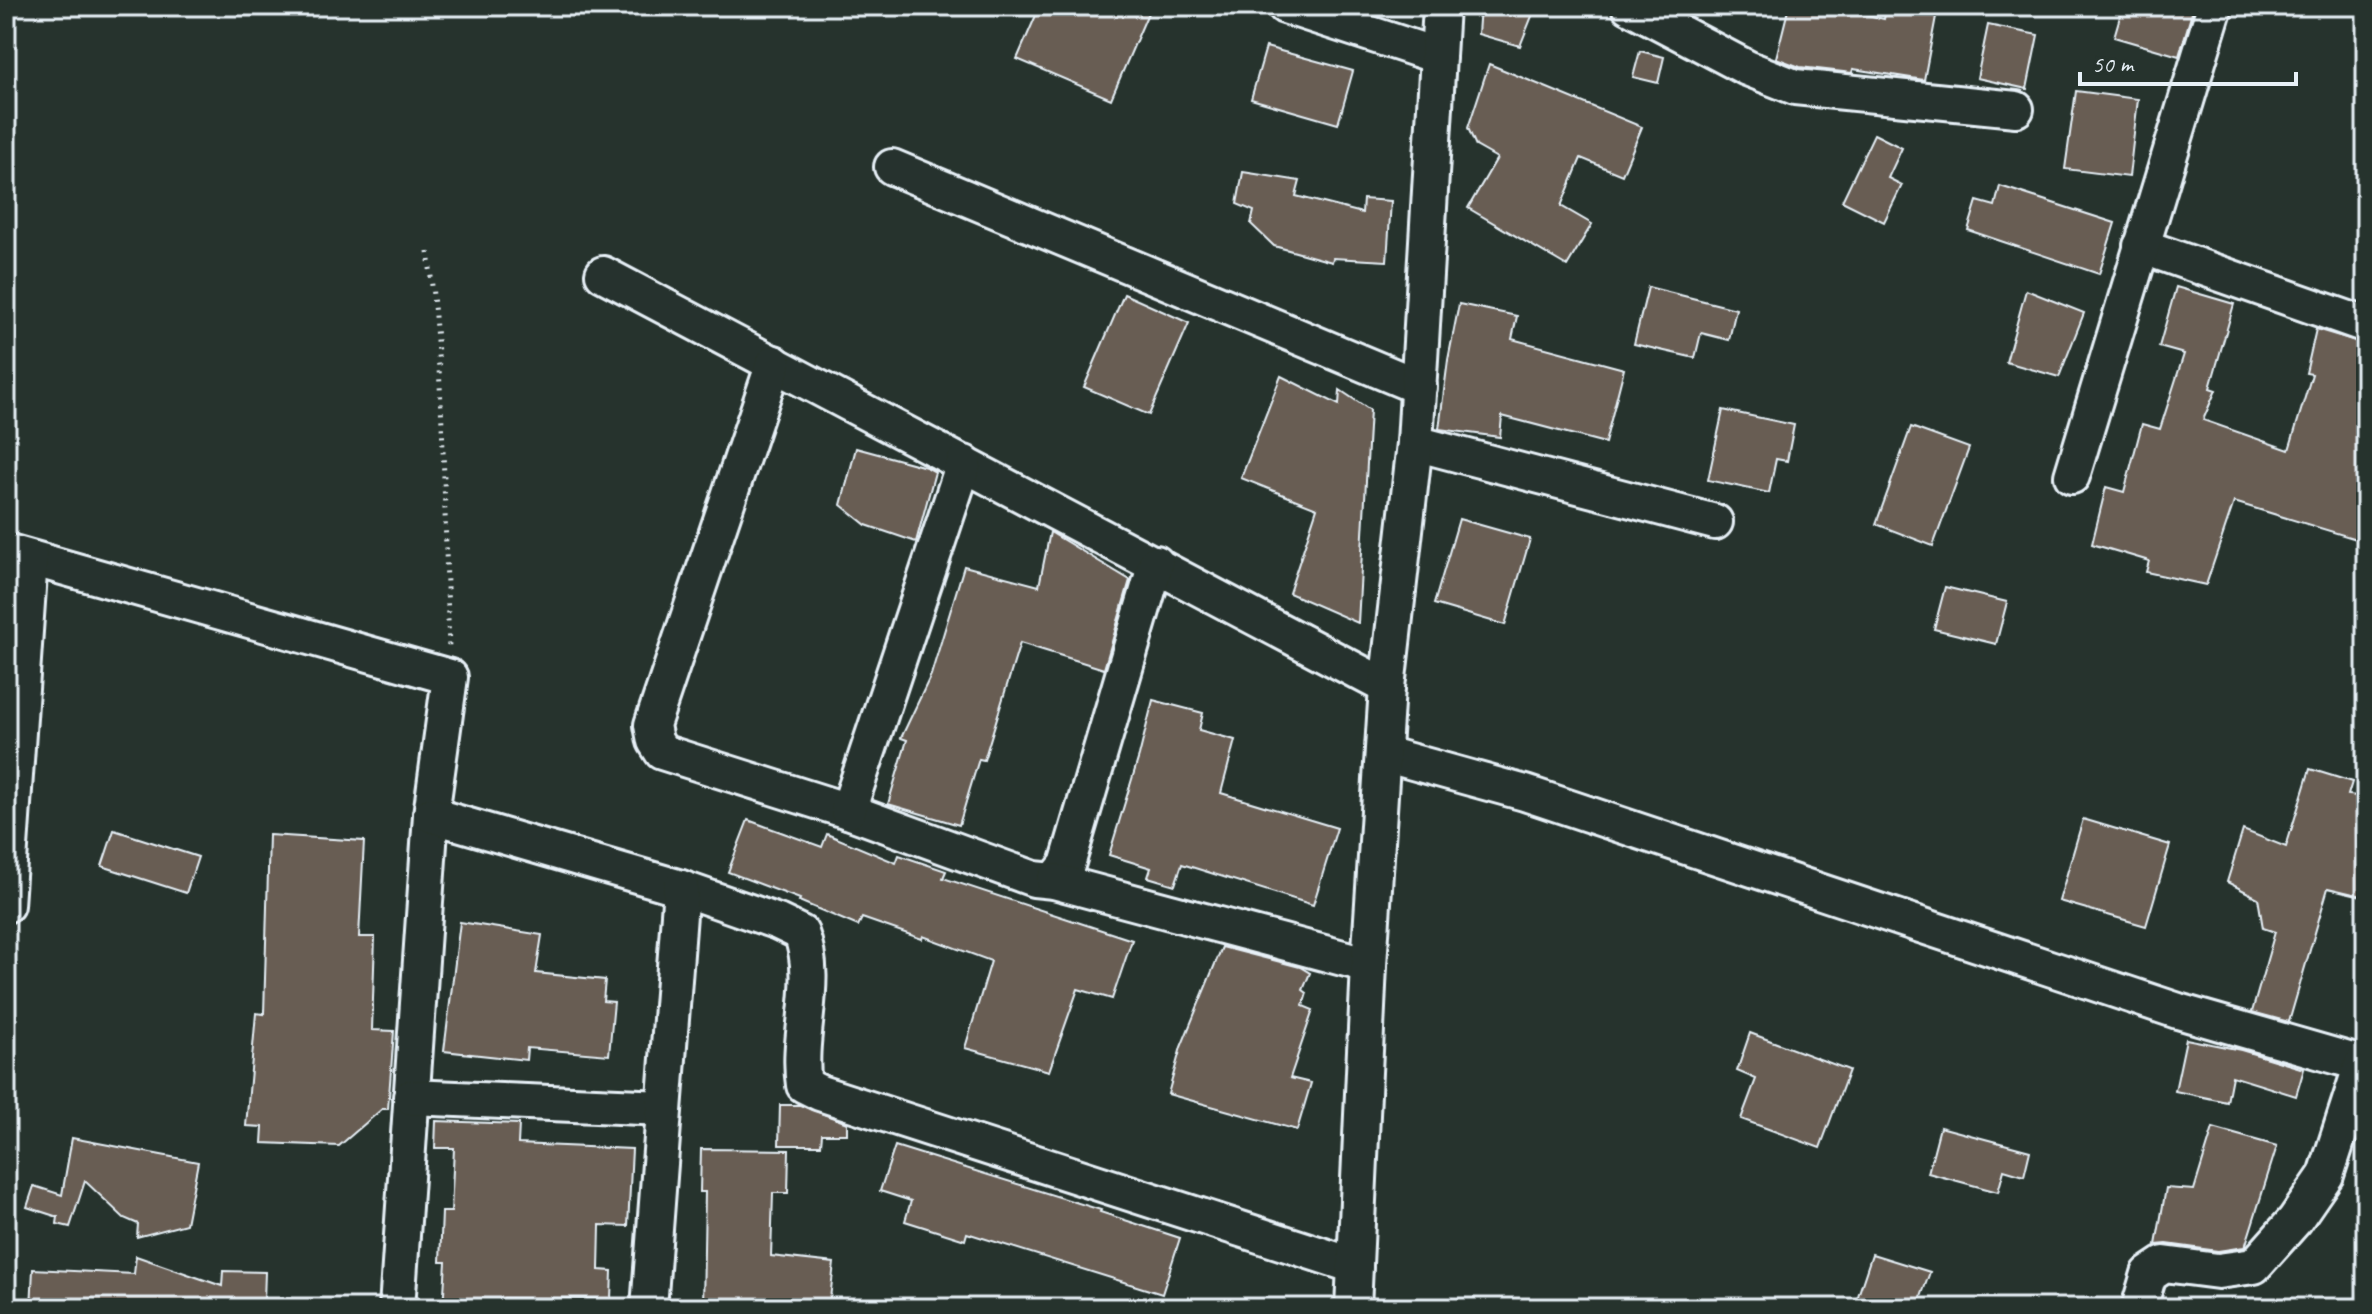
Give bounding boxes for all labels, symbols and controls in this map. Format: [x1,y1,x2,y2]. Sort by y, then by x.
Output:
scale bar [2080,36,2296,86]
text: 50 m [2092,49,2135,79]

